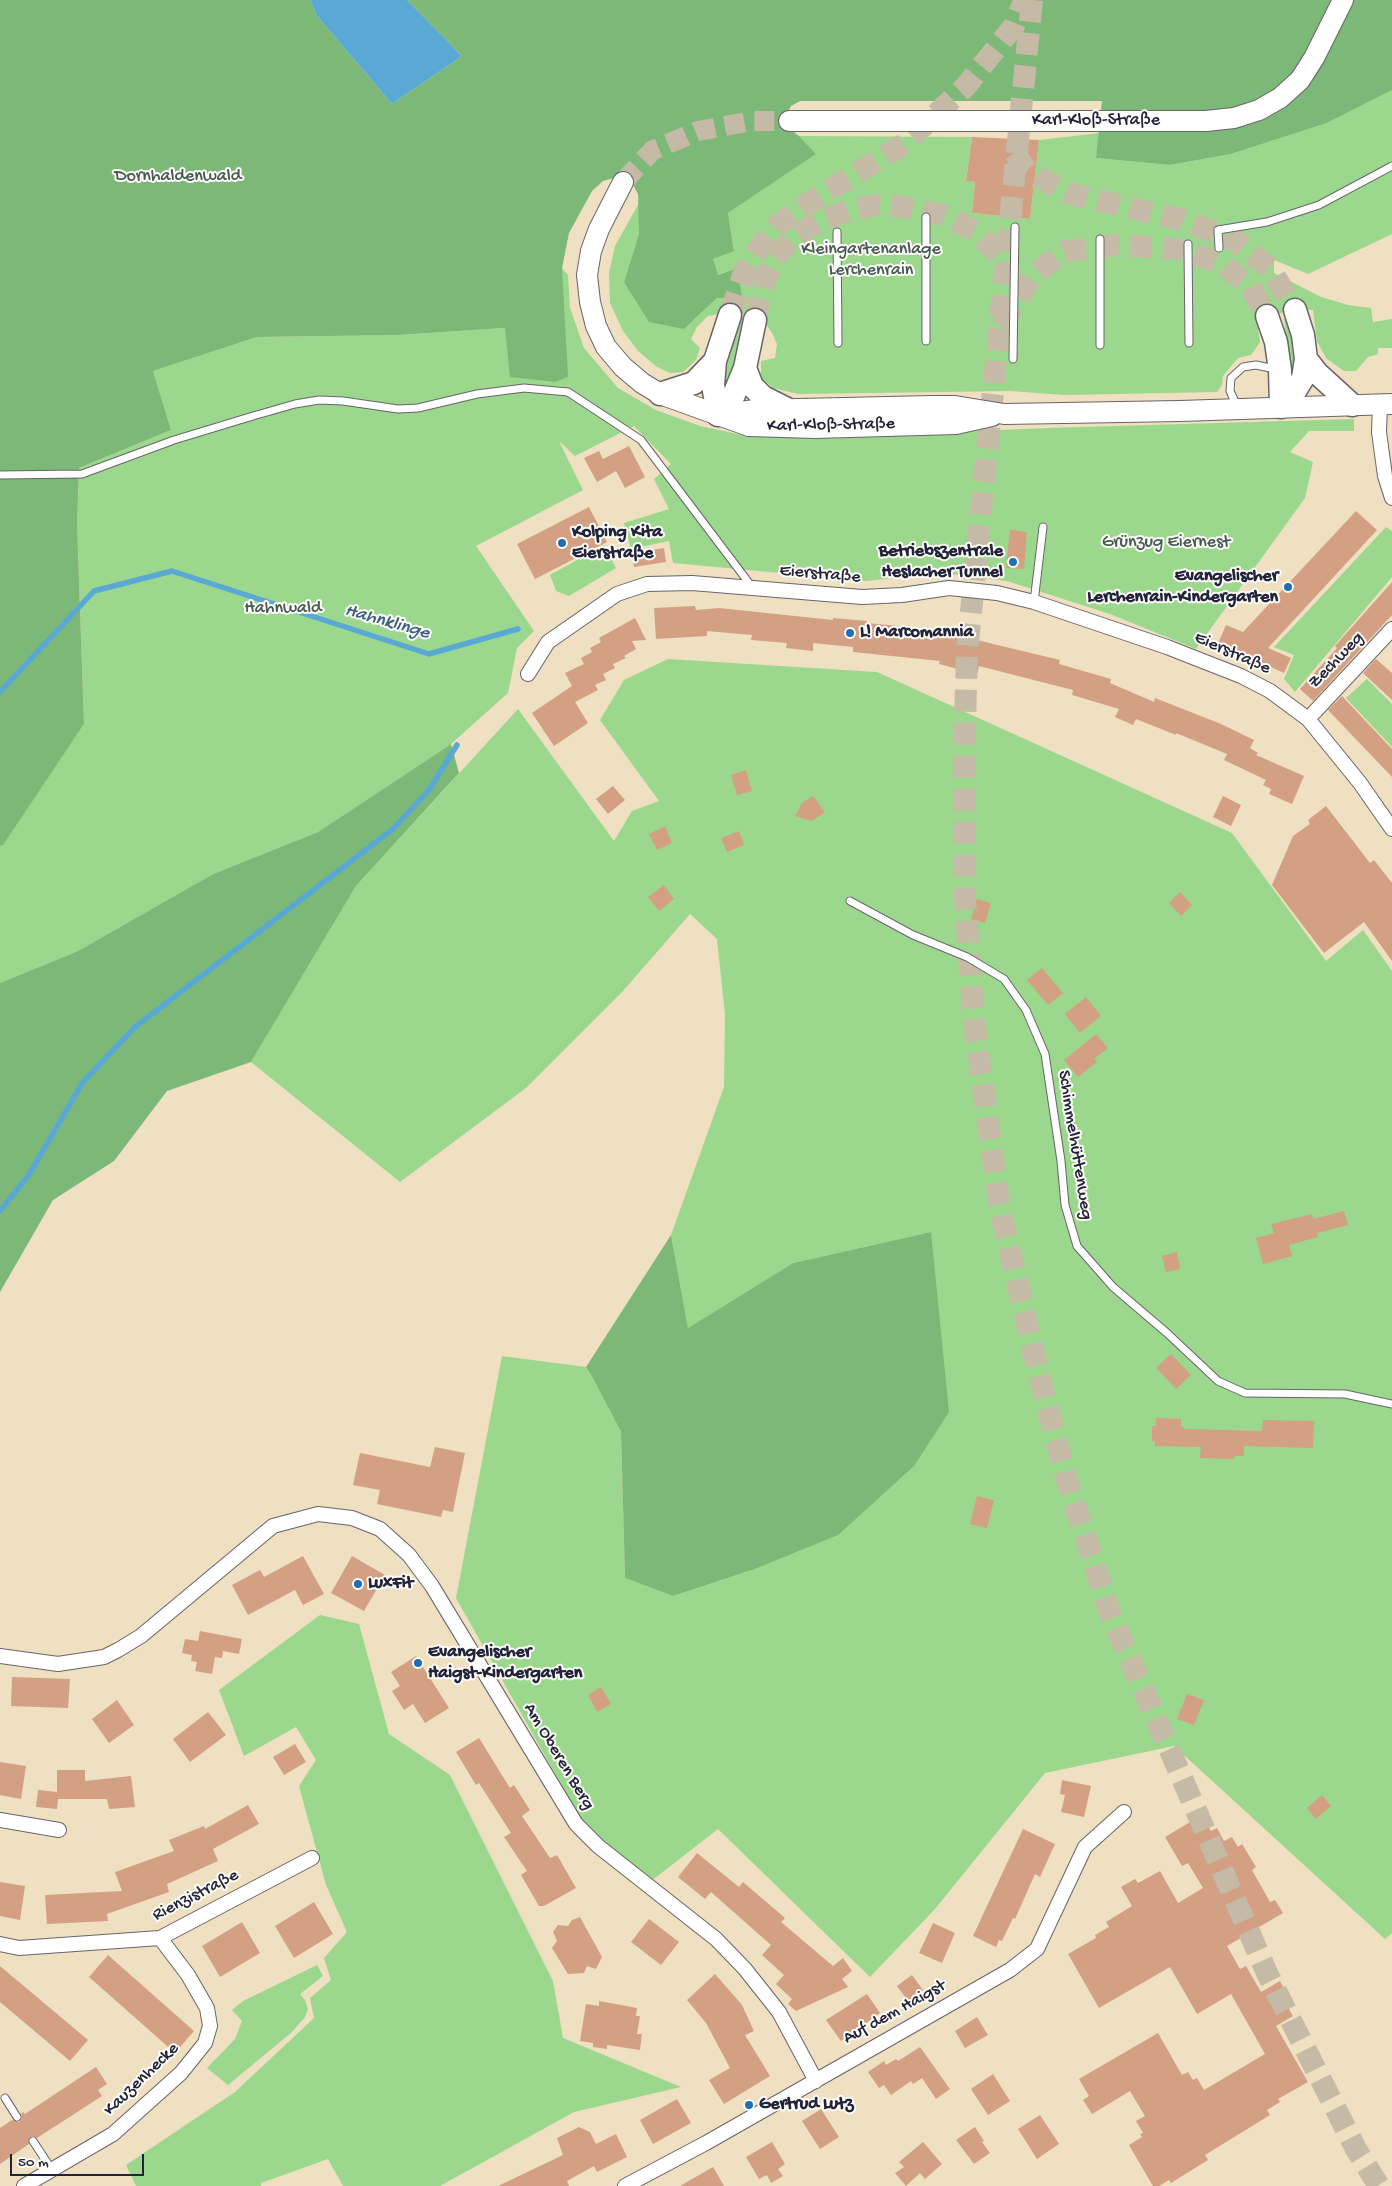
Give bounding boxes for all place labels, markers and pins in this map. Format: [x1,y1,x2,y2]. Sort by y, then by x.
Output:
place label: Kolping Kita Eierstraße [572,522,662,564]
marker: Kolping Kita Eierstraße [556,537,568,549]
place label: Betriebszentrale Heslacher Tunnel [879,541,1003,584]
marker: Betriebszentrale Heslacher Tunnel [1007,556,1019,568]
place label: Evangelischer Lerchenrain-Kindergarten [1087,566,1278,608]
marker: Evangelischer Lerchenrain-Kindergarten [1282,581,1294,593]
place label: L! Marcomannia [860,622,974,644]
marker: L! Marcomannia [844,627,856,639]
place label: LuxFit [368,1573,413,1595]
marker: LuxFit [352,1578,364,1590]
place label: Evangelischer Haigst-Kindergarten [428,1642,582,1685]
marker: Evangelischer Haigst-Kindergarten [412,1657,424,1669]
place label: Gertrud Lutz [759,2094,853,2116]
marker: Gertrud Lutz [743,2099,755,2111]

